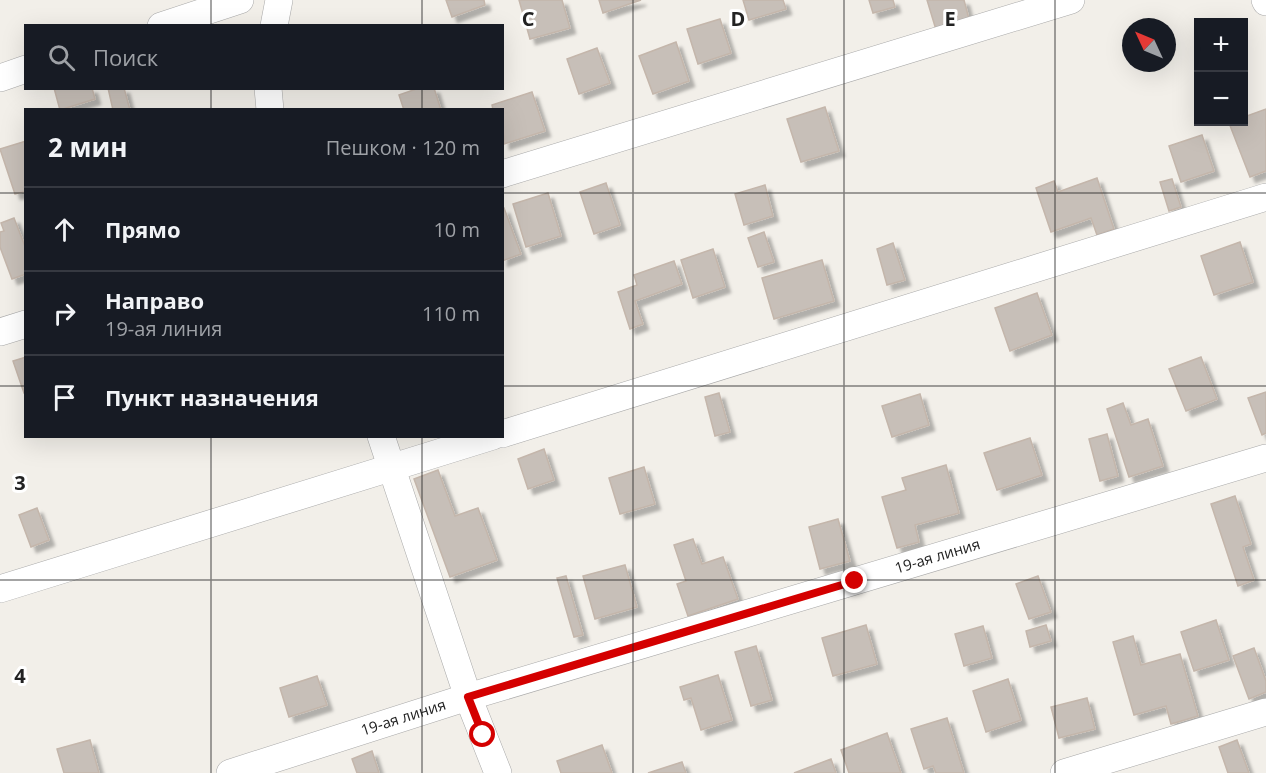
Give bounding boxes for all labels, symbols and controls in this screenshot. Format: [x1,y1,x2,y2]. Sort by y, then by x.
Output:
text: C [522,5,535,32]
text: D [731,5,745,32]
text: E [944,5,956,32]
north arrow [1122,18,1176,72]
map controls [1194,18,1248,126]
button: + [1194,18,1248,72]
search box [24,24,504,90]
icon: search [45,41,78,74]
text: Поиск [93,42,158,72]
button: − [1194,72,1248,126]
text: 2 мин [48,129,128,165]
text: Пешком · 120 m [326,134,480,161]
icon: ahead [48,213,81,246]
text: Прямо [105,214,181,244]
text: 10 m [433,216,480,243]
text: Направо [105,285,204,315]
icon: right [48,297,81,330]
text: 110 m [422,300,480,327]
text: 19-ая линия [105,315,222,342]
icon: arrive [48,381,81,414]
text: Пункт назначения [105,382,319,412]
text: 3 [14,469,26,496]
street label: 19-ая линия [892,533,982,578]
route end [841,567,867,593]
text: 4 [14,662,26,689]
street label: 19-ая линия [358,694,448,740]
route start [469,721,495,747]

